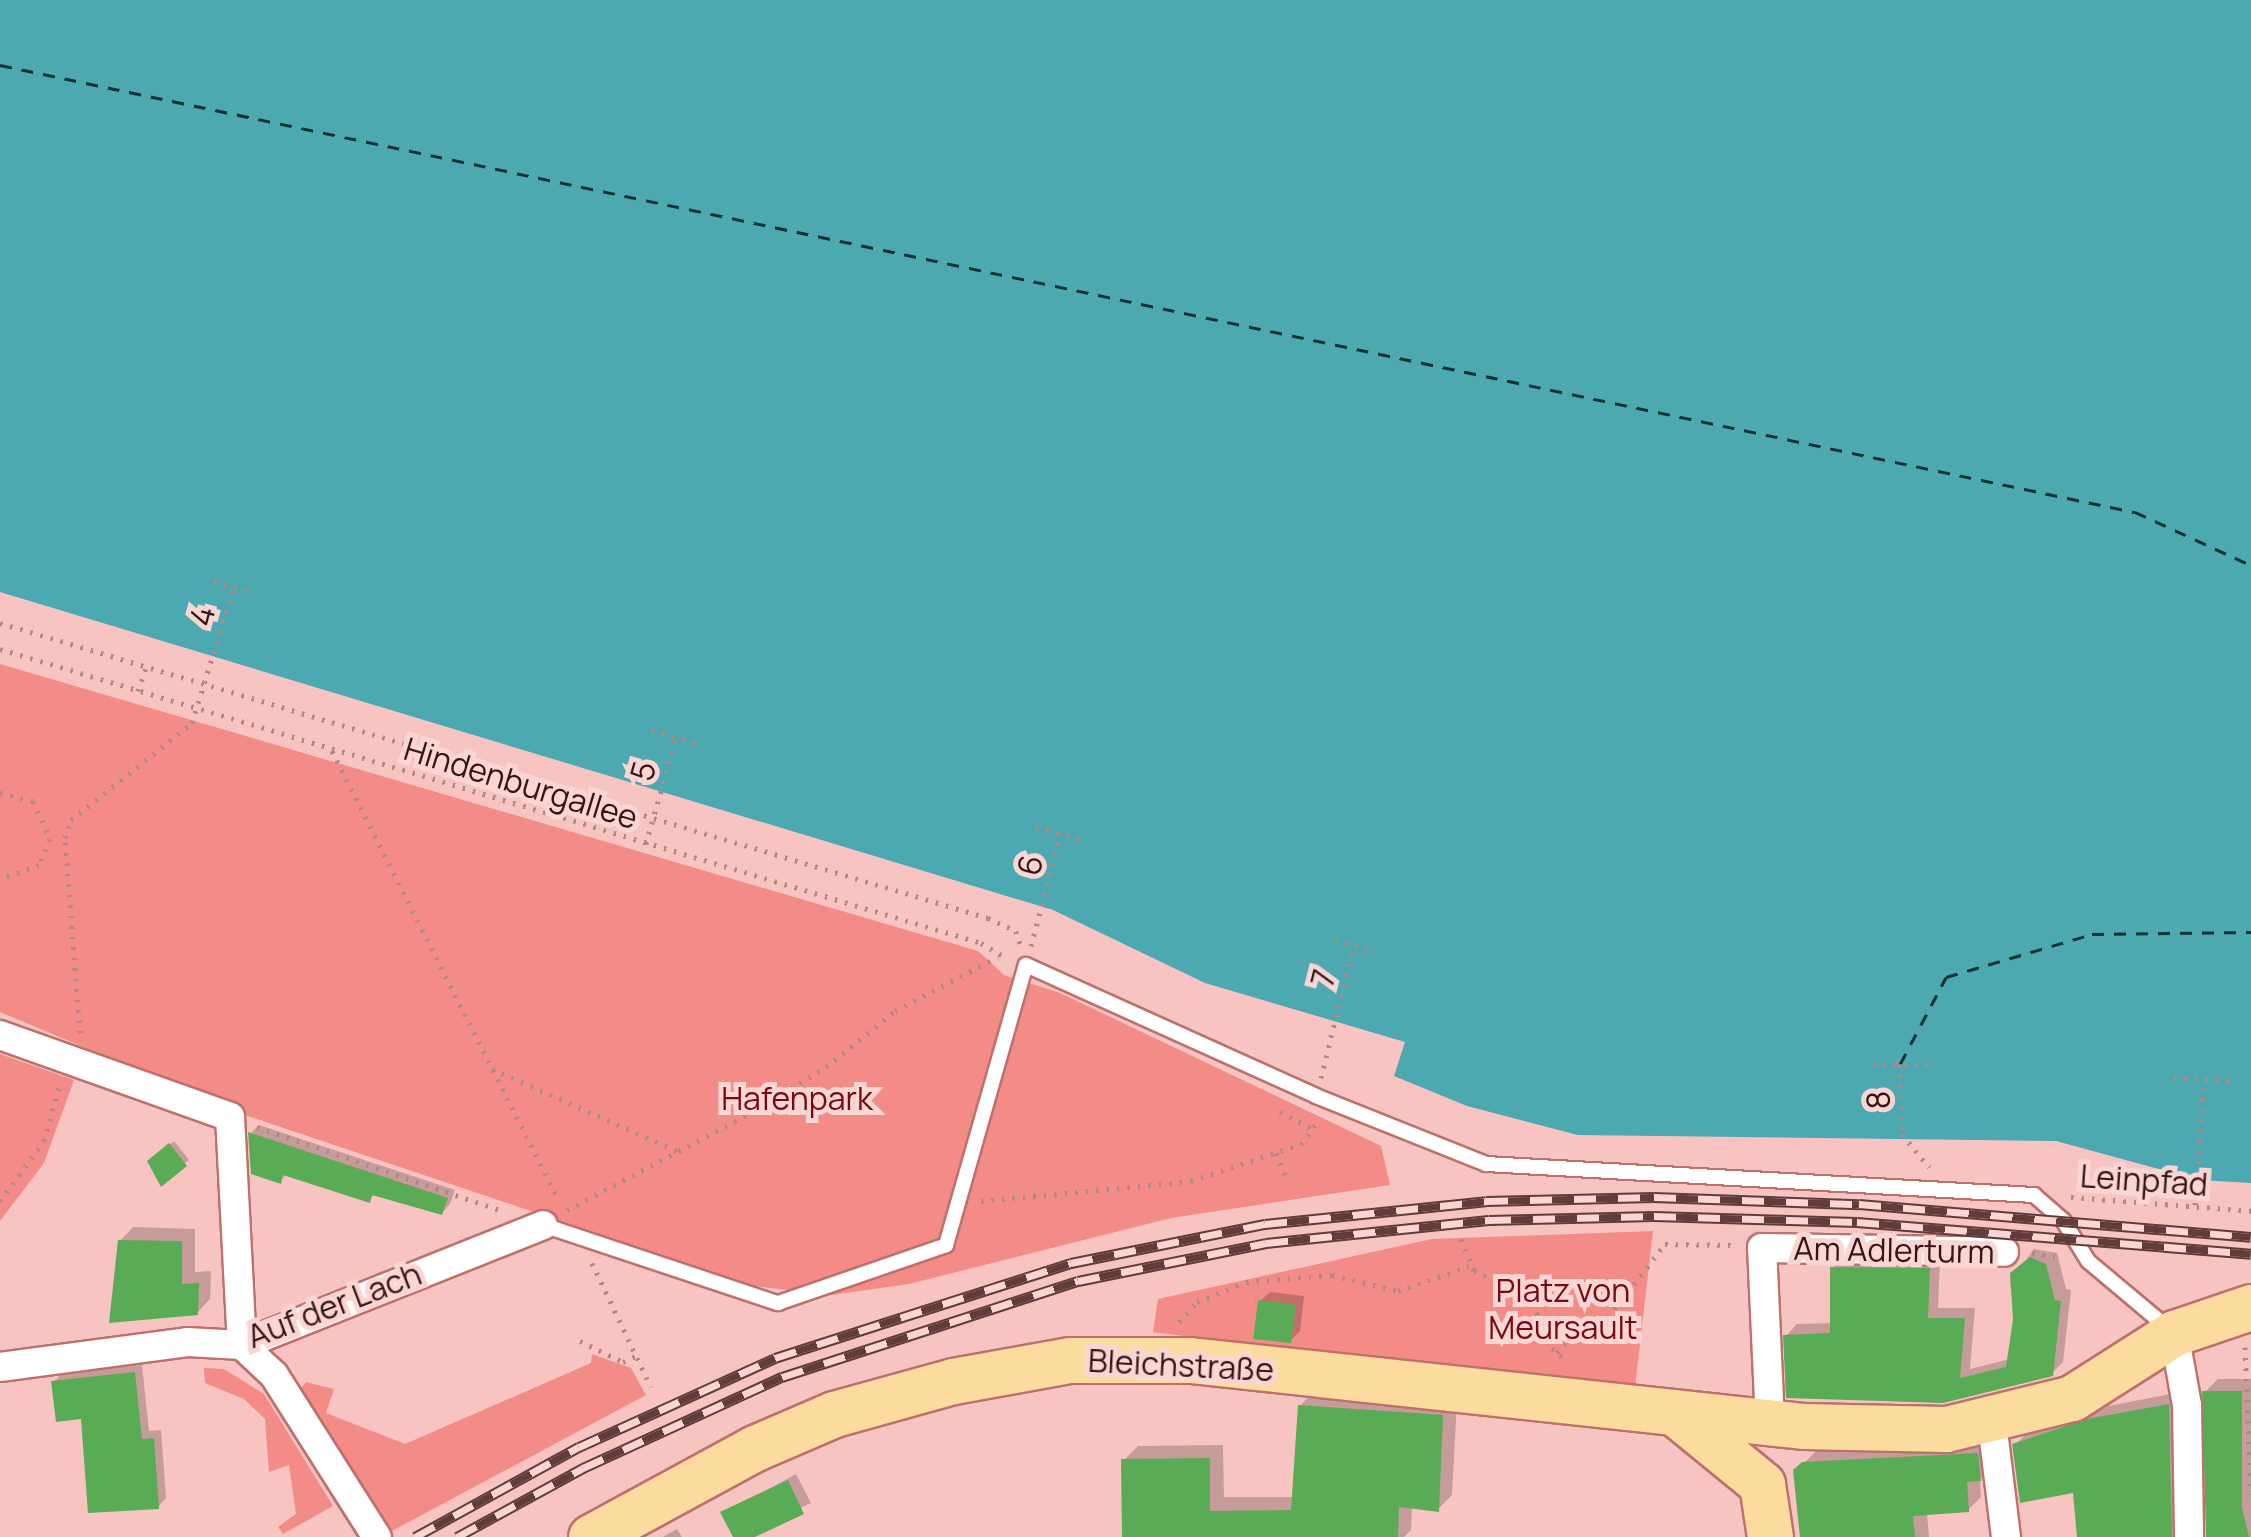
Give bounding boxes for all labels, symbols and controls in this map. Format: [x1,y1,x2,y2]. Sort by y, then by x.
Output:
street label: 4 [181,602,223,630]
street label: Hindenburgallee [399,729,643,837]
street label: 5 [622,757,664,785]
street label: 6 [1009,851,1051,879]
street label: 7 [1302,966,1344,990]
park label: Hafenpark [721,1079,873,1117]
street label: 8 [1858,1090,1898,1110]
street label: Leinpfad [2079,1156,2209,1204]
street label: Am Adlerturm [1793,1229,1995,1271]
street label: Auf der Lach [241,1254,427,1356]
park label: Platz von Meursault [1488,1272,1638,1347]
street label: Bleichstraße [1087,1341,1275,1389]

